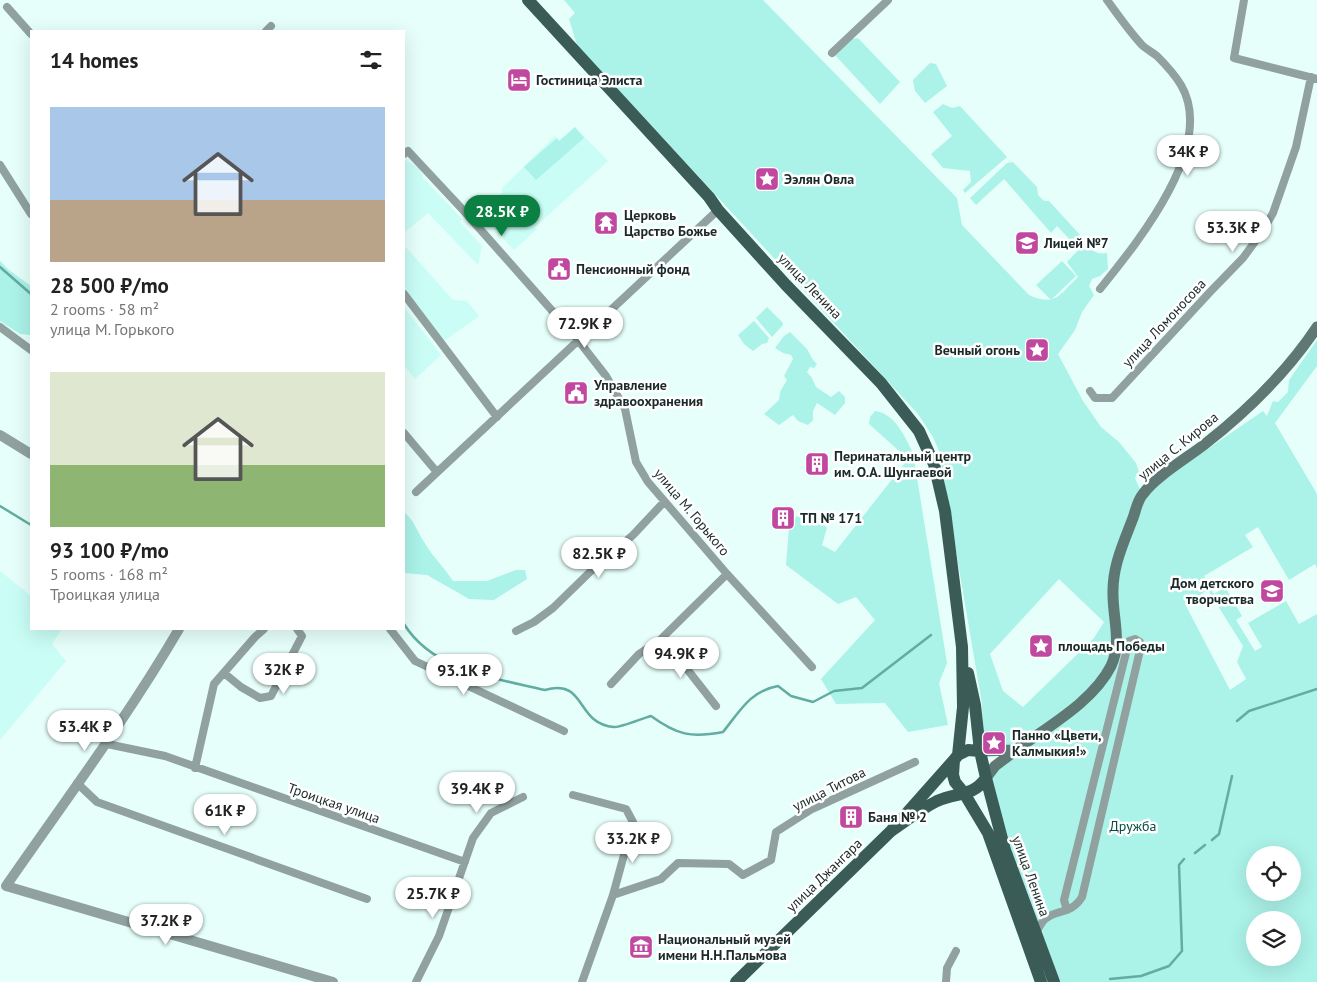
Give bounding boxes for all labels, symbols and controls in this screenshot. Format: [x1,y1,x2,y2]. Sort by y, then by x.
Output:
icon: filters [357,46,385,74]
text: 14 homes [50,47,138,74]
hotel icon: Гостиница Элиста [506,67,532,93]
place label: Гостиница Элиста [536,71,642,89]
pin: 34K ₽ [1153,134,1223,177]
icon: home [173,139,263,229]
text: 34K ₽ [1168,141,1208,161]
place icon: Ээлян Овла [754,166,780,192]
place label: Ээлян Овла [784,170,854,188]
pin: 28.5K ₽ [456,194,548,237]
text: 28.5K ₽ [475,201,529,221]
place label: Церковь Царство Божье [624,206,717,240]
temple icon: Церковь Царство Божье [593,210,619,236]
pin: 53.3K ₽ [1187,210,1279,253]
text: 53.3K ₽ [1206,217,1260,237]
school or university icon: Лицей №7 [1014,230,1040,256]
place label: Лицей №7 [1043,234,1109,252]
street label: улица Ленина [774,249,846,323]
public building icon: Пенсионный фонд [546,256,572,282]
place label: Пенсионный фонд [576,260,690,278]
text: 28 500 ₽/mo [50,272,169,299]
street label: улица Ломоносова [1118,275,1210,371]
text: 2 rooms · 58 m² [50,299,159,319]
pin: 72.9K ₽ [539,306,631,349]
text: 72.9K ₽ [558,313,612,333]
text: улица М. Горького [50,319,174,339]
place icon: Вечный огонь [1024,337,1050,363]
place label: Вечный огонь [934,341,1020,359]
place label: Управление здравоохранения [593,376,703,410]
public building icon: Управление здравоохранения [563,380,589,406]
icon: home [173,404,263,494]
street label: улица С. Кирова [1134,408,1222,484]
place label: Перинатальный центр им. О.А. Шунгаевой [834,447,971,481]
building icon: Перинатальный центр им. О.А. Шунгаевой [804,451,830,477]
street label: улица М. Горького [650,465,734,559]
building icon: ТП № 171 [770,505,796,531]
place label: ТП № 171 [800,509,862,527]
pin: 82.5K ₽ [553,536,645,579]
text: 93 100 ₽/mo [50,537,169,564]
text: 82.5K ₽ [572,543,626,563]
text: 5 rooms · 168 m² [50,564,168,584]
place label: Дом детского творчества [1170,574,1254,608]
school or university icon: Дом детского творчества [1259,578,1285,604]
text: Троицкая улица [50,584,160,604]
place icon: площадь Победы [1028,633,1054,659]
pin: 94.9K ₽ [635,636,727,679]
place label: площадь Победы [1058,637,1165,655]
text: 94.9K ₽ [654,643,708,663]
pin: 32K ₽ [249,652,319,695]
pin: 93.1K ₽ [418,654,510,696]
text: 32K ₽ [264,659,304,679]
text: 93.1K ₽ [437,660,491,680]
pin: 53.4K ₽ [39,710,131,752]
text: 53.4K ₽ [58,716,112,736]
place label: Панно «Цвети, Калмыкия!» [1012,726,1102,760]
place icon: Панно «Цвети, Калмыкия!» [981,730,1007,756]
street label: улица Титова [789,763,869,815]
pin: 39.4K ₽ [431,772,523,814]
text: 39.4K ₽ [450,778,504,798]
street label: Троицкая улица [286,779,382,827]
pin: 61K ₽ [190,794,260,836]
text: 61K ₽ [205,800,245,820]
building icon: Баня № 2 [838,804,864,830]
place label: Баня № 2 [868,808,927,826]
park label: Дружба [1110,817,1157,835]
pin: 33.2K ₽ [587,822,679,864]
text: 33.2K ₽ [606,828,660,848]
street label: улица Ленина [1008,833,1054,919]
street label: улица Джангара [782,834,866,916]
map controls [1246,846,1301,966]
button: locate [1246,846,1301,901]
pin: 25.7K ₽ [387,876,479,919]
text: 25.7K ₽ [406,883,460,903]
pin: 37.2K ₽ [120,904,212,946]
text: 37.2K ₽ [140,910,192,930]
button: layers [1246,911,1301,966]
place label: Национальный музей имени Н.Н.Пальмова [658,930,791,964]
museum icon: Национальный музей имени Н.Н.Пальмова [628,934,654,960]

